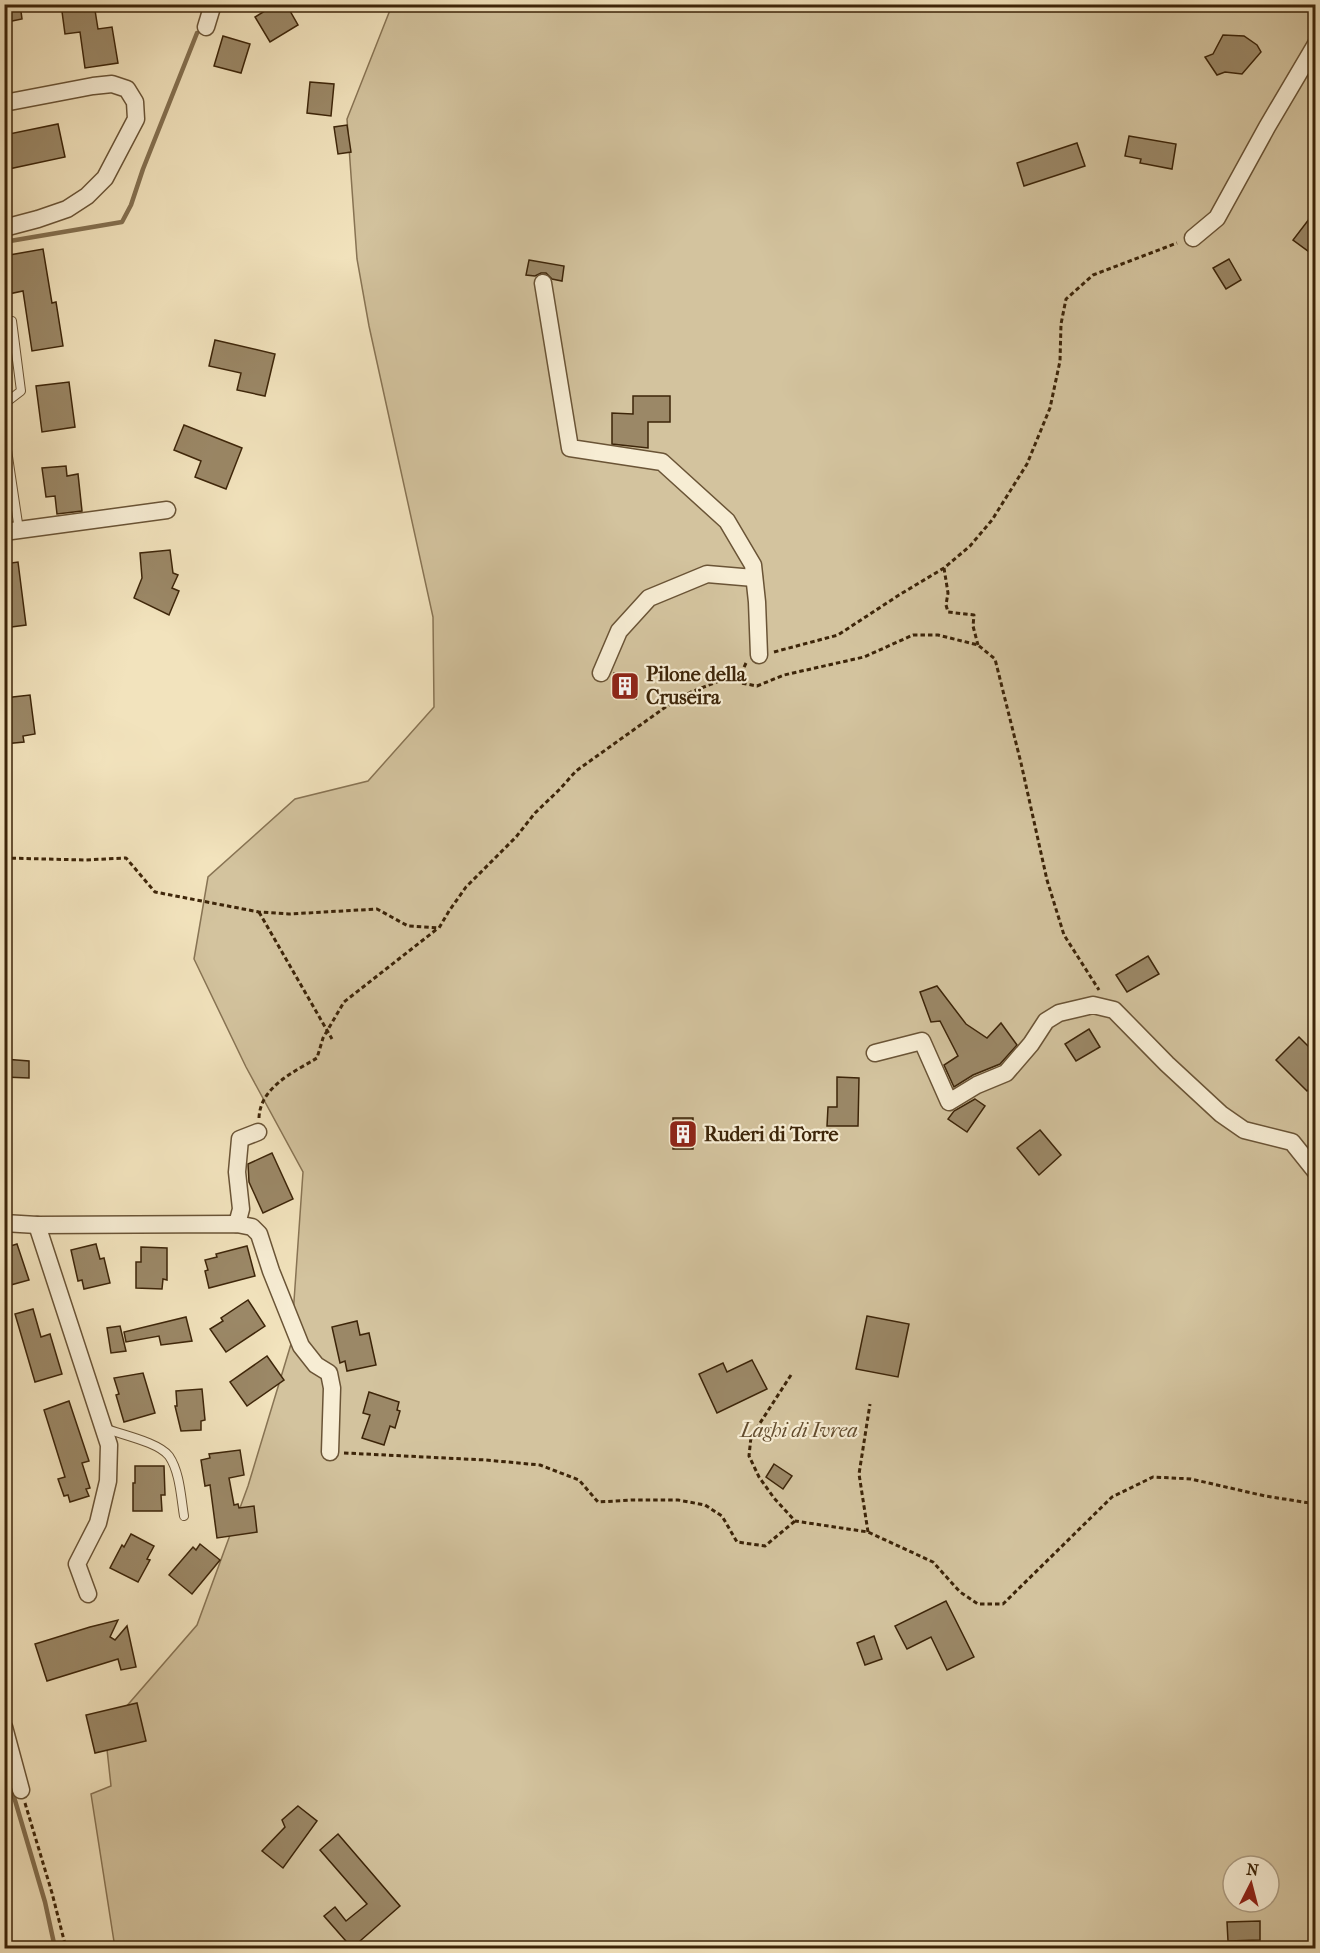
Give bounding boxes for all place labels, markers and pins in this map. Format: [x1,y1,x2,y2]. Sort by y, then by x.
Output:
place label: Pilone della Cruseira [646,663,747,709]
building icon: Pilone della Cruseira [609,670,641,702]
building icon: Ruderi di Torre [667,1118,699,1150]
place label: Ruderi di Torre [704,1123,839,1146]

